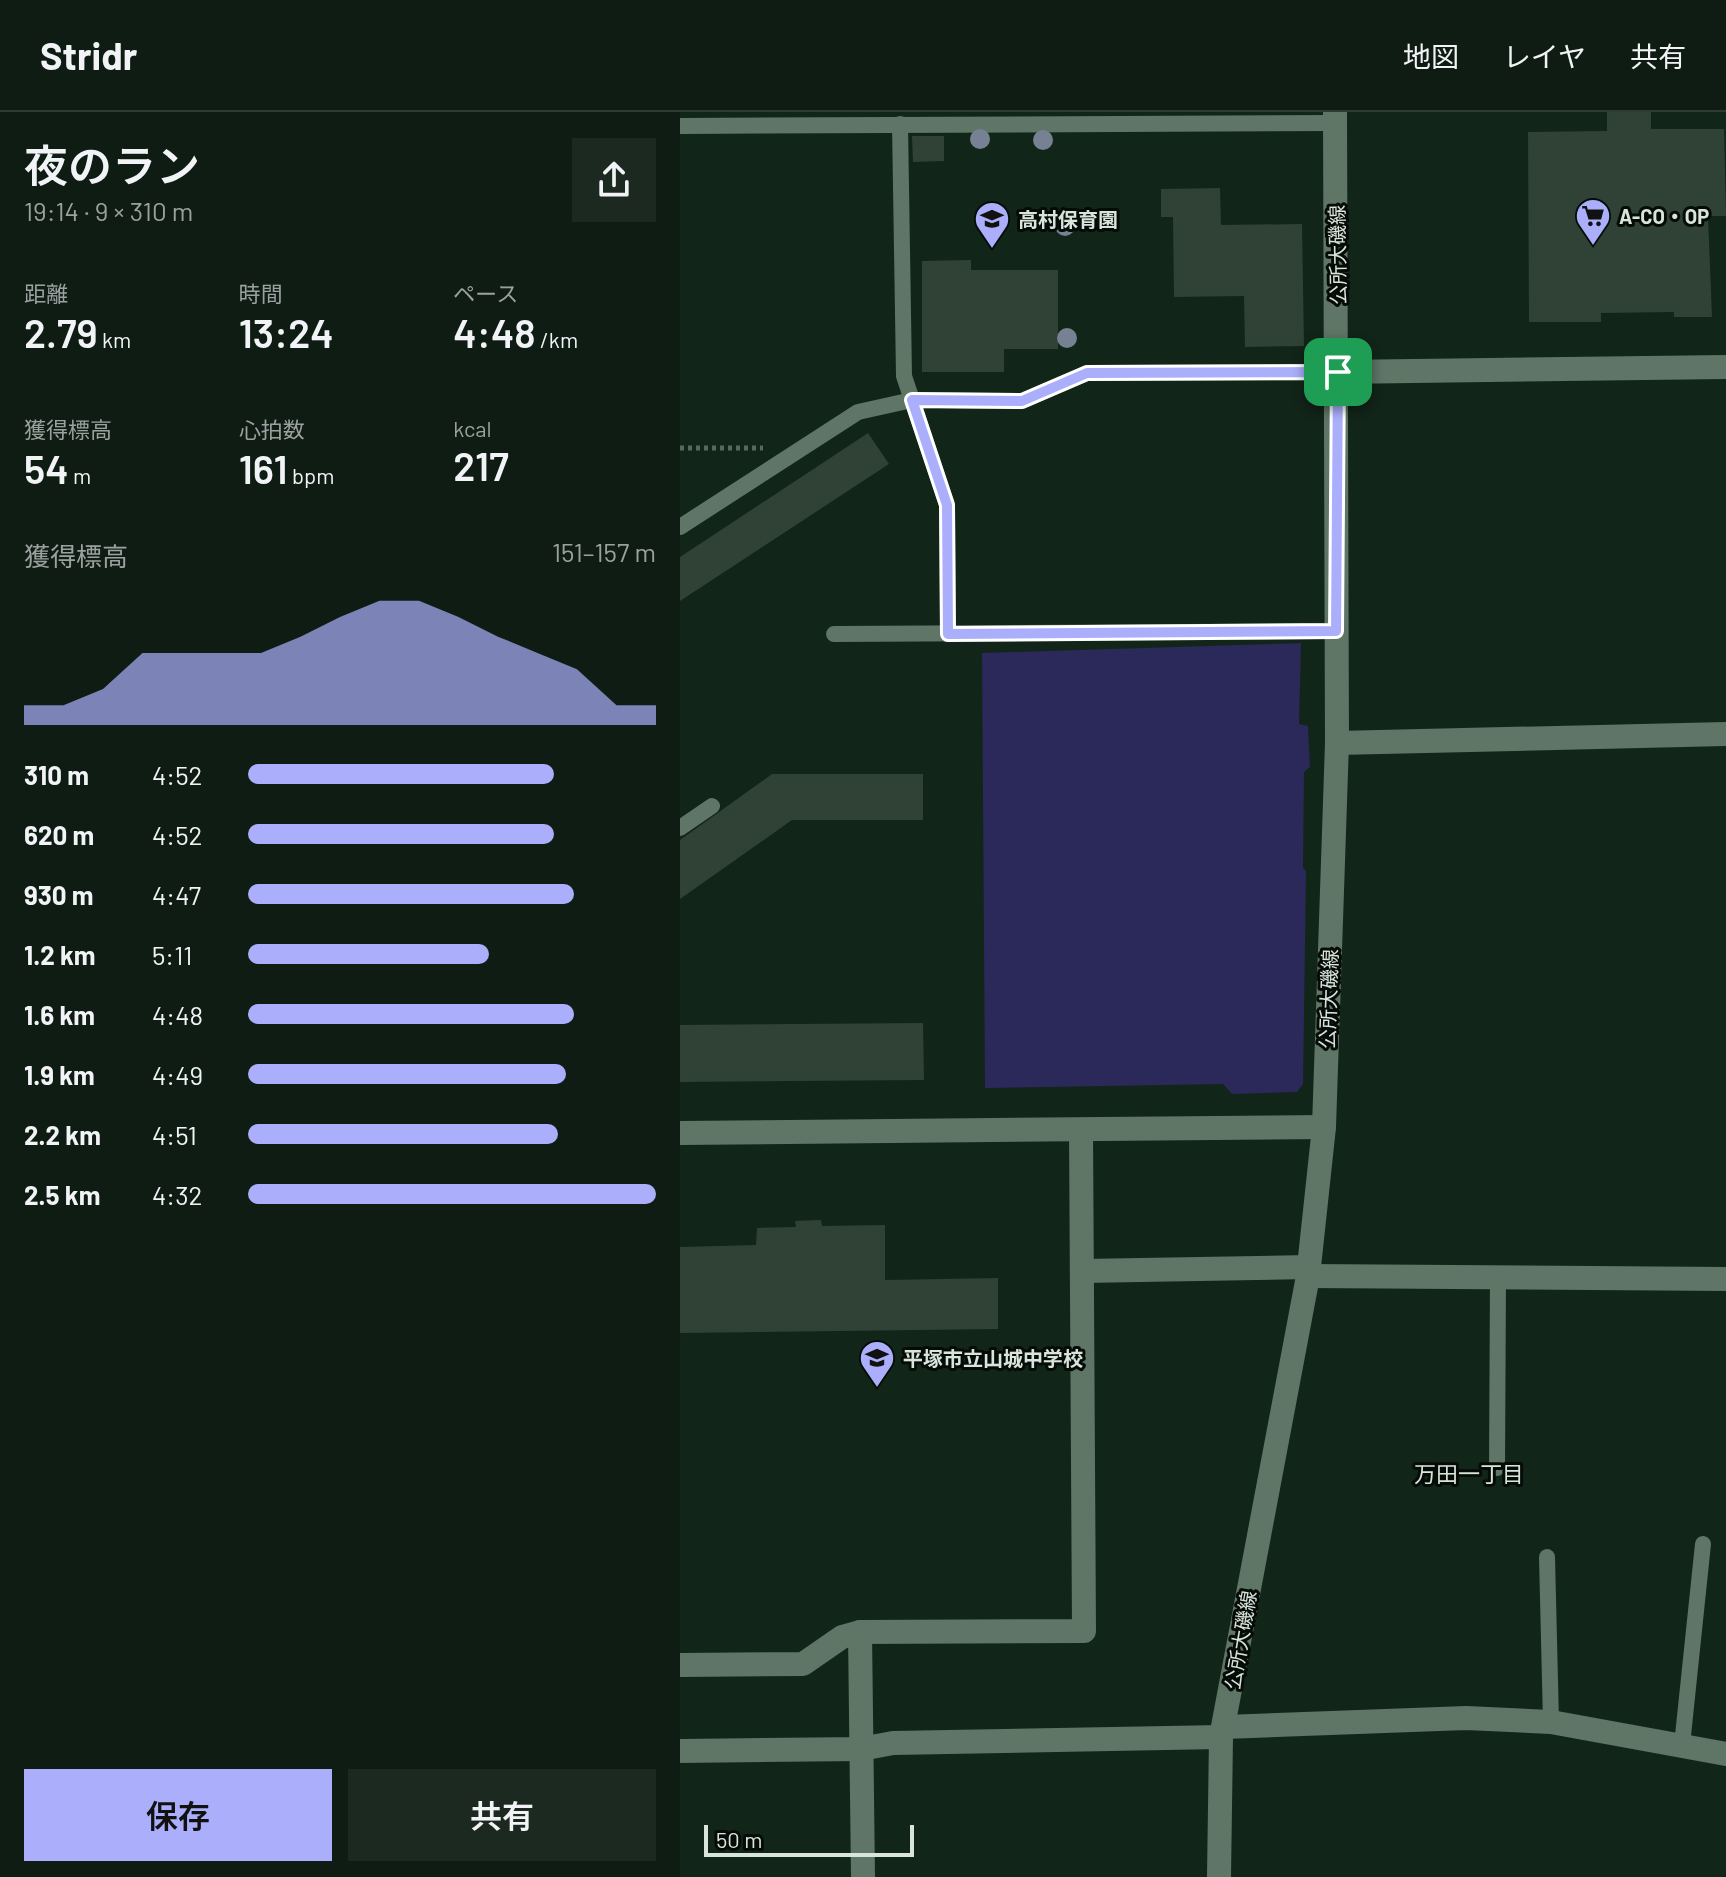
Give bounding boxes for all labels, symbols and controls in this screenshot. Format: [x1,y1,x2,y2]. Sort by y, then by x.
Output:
text: Stridr [40,32,137,78]
text: 地図 [1403,39,1459,73]
text: レイヤ [1503,39,1586,73]
text: 共有 [1630,39,1686,73]
text: 夜のラン [24,138,200,191]
button: share [572,138,656,222]
text: 19:14 · 9 × 310 m [24,195,193,226]
supermarket icon: A-CO・OP [1574,197,1612,247]
school or university icon: 高村保育園 [973,200,1011,250]
place label: A-CO・OP [1619,204,1709,228]
street label: 公所大磯線 [1324,205,1350,305]
place label: 高村保育園 [1018,207,1118,231]
text: 距離 [24,280,68,306]
text: 時間 [239,280,283,306]
text: ペース [453,280,518,306]
text: 2.79 [24,308,98,356]
text: 13:24 [239,308,334,356]
text: 4:48 [453,308,536,356]
text: km [98,326,131,352]
text: /km [536,326,578,352]
pin [1304,338,1372,406]
icon: arrive [1316,350,1360,394]
text: kcal [453,415,492,441]
text: 獲得標高 [24,416,112,442]
text: 心拍数 [239,416,305,442]
text: 217 [453,441,509,489]
text: 54 [24,444,69,492]
text: 161 [239,444,288,492]
text: m [69,462,91,488]
text: bpm [288,462,334,488]
text: 151–157 m [552,536,656,567]
text: 獲得標高 [24,540,128,571]
text: 310 m [24,759,89,790]
text: 4:52 [152,759,202,790]
text: 620 m [24,819,94,850]
text: 4:52 [152,819,202,850]
text: 930 m [24,879,94,910]
text: 4:47 [152,879,201,910]
text: 1.2 km [24,939,96,970]
text: 5:11 [152,939,192,970]
street label: 公所大磯線 [1314,949,1342,1049]
text: 1.6 km [24,999,95,1030]
text: 4:48 [152,999,203,1030]
text: 1.9 km [24,1059,95,1090]
text: 4:49 [152,1059,203,1090]
text: 2.2 km [24,1119,101,1150]
text: 4:51 [152,1119,197,1150]
text: 2.5 km [24,1179,100,1210]
text: 4:32 [152,1179,202,1210]
school or university icon: 平塚市立山城中学校 [858,1339,896,1389]
place label: 平塚市立山城中学校 [903,1346,1083,1370]
district label: 万田一丁目 [1414,1460,1524,1486]
street label: 公所大磯線 [1219,1589,1261,1691]
button: 保存 [24,1769,332,1861]
button: 共有 [348,1769,656,1861]
scale bar [704,1821,914,1857]
text: 50 m [716,1826,762,1852]

